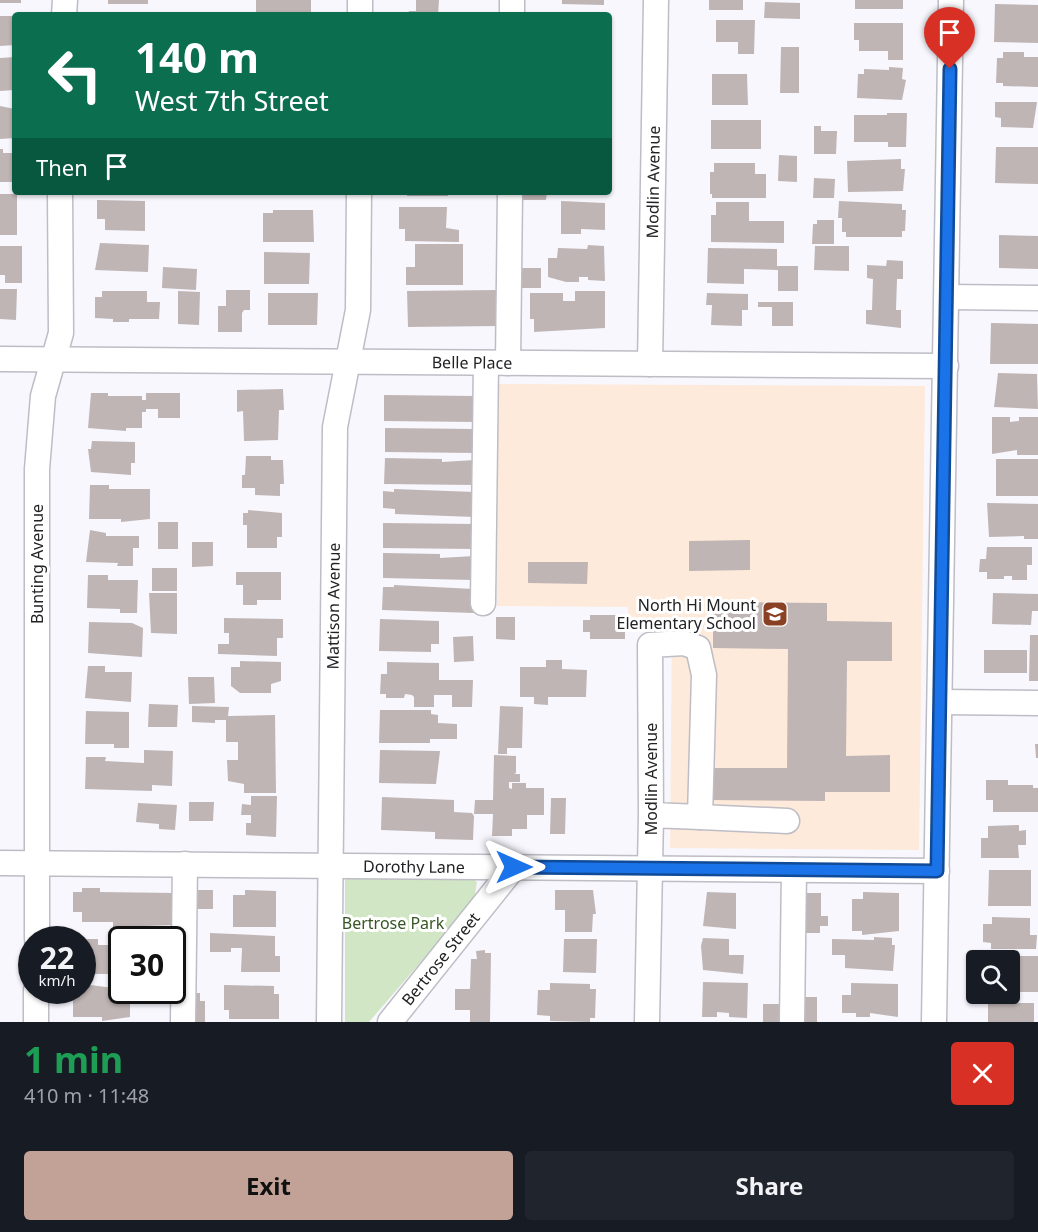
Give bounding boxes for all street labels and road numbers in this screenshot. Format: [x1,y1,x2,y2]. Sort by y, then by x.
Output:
street label: Modlin Avenue [641,126,665,239]
street label: Belle Place [432,351,512,374]
street label: Bunting Avenue [26,504,48,624]
street label: Mattison Avenue [322,542,345,670]
street label: Modlin Avenue [640,723,662,835]
street label: Dorothy Lane [363,855,465,878]
street label: Bertrose Street [397,907,485,1010]

